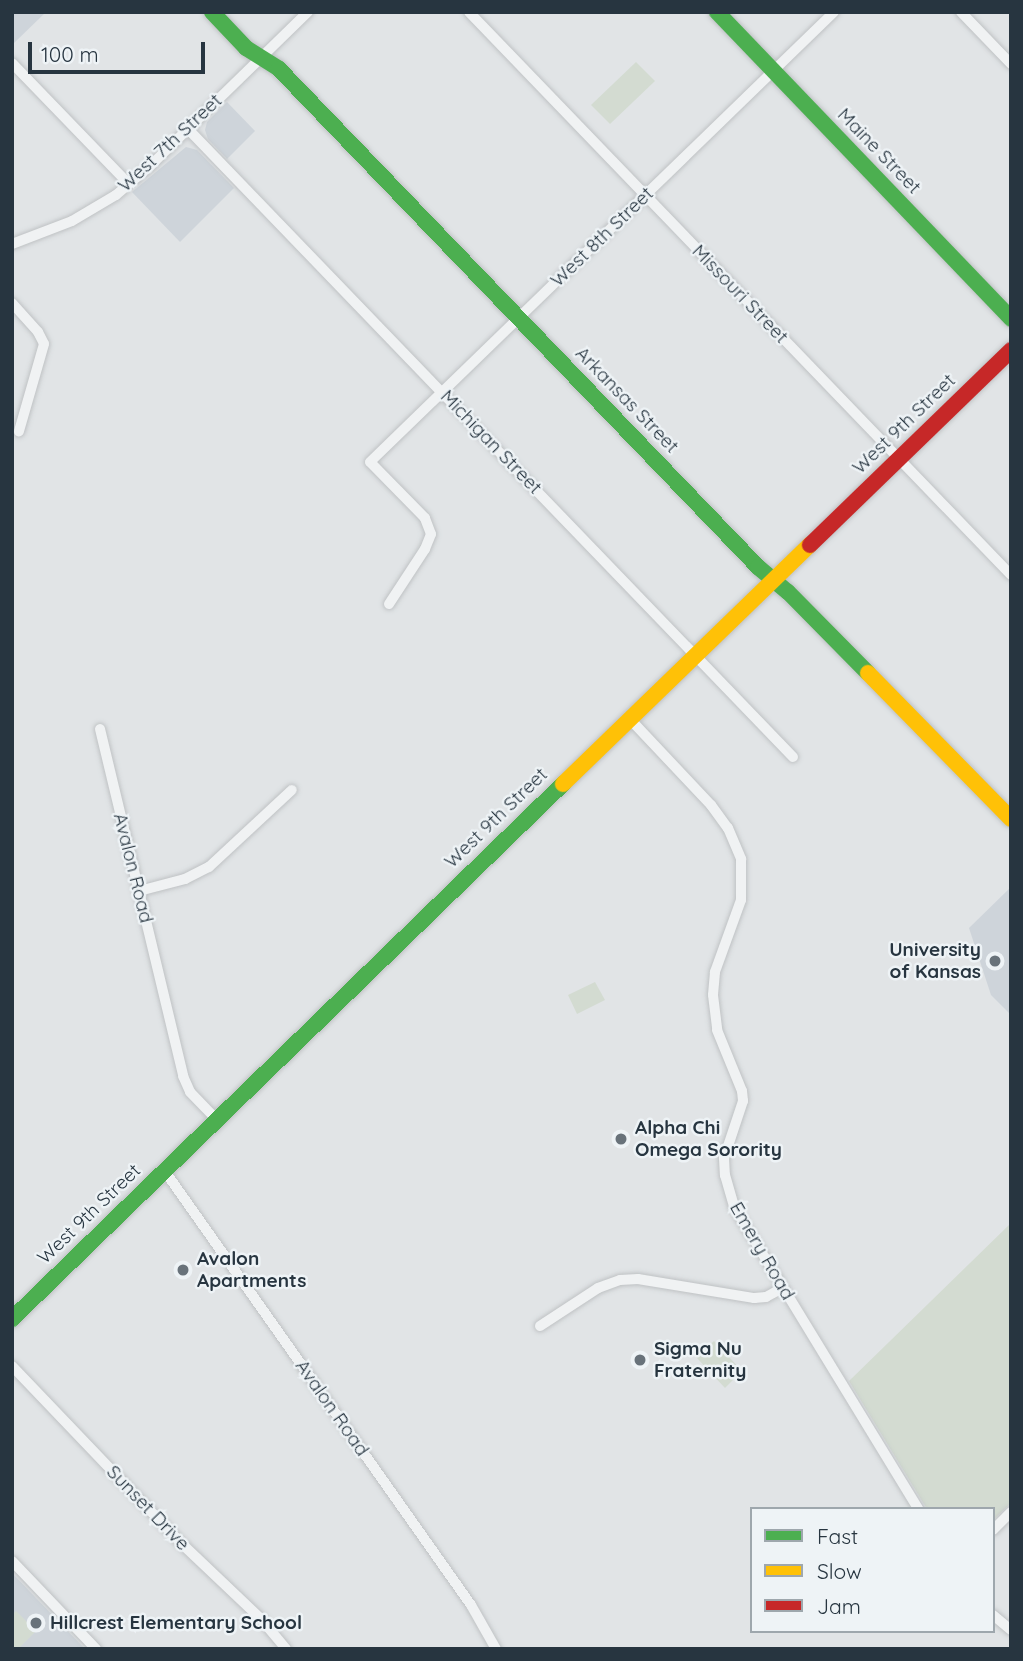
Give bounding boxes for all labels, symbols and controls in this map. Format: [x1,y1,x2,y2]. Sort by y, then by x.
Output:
scale bar [32,28,208,72]
text: 100 m [41,41,99,67]
street label: West 7th Street [113,89,227,197]
street label: Maine Street [833,103,925,199]
street label: West 8th Street [546,182,658,292]
street label: Missouri Street [687,240,793,348]
street label: Arkansas Street [571,342,683,458]
street label: West 9th Street [848,369,960,479]
street label: Michigan Street [436,385,546,499]
street label: West 9th Street [440,763,552,873]
street label: Avalon Road [108,811,158,925]
place label: University of Kansas [889,939,981,983]
marker: University of Kansas [987,953,1003,969]
place label: Alpha Chi Omega Sorority [635,1117,782,1161]
marker: Alpha Chi Omega Sorority [613,1131,629,1147]
street label: West 9th Street [33,1159,145,1269]
street label: Emery Road [725,1198,799,1304]
place label: Avalon Apartments [197,1248,306,1292]
marker: Avalon Apartments [175,1262,191,1278]
place label: Sigma Nu Fraternity [654,1338,746,1382]
marker: Sigma Nu Fraternity [632,1352,648,1368]
street label: Avalon Road [290,1355,374,1461]
street label: Sunset Drive [102,1461,194,1555]
legend [750,1507,995,1633]
text: Fast [817,1523,858,1549]
text: Slow [817,1558,862,1584]
text: Jam [817,1593,861,1619]
place label: Hillcrest Elementary School [50,1612,302,1634]
marker: Hillcrest Elementary School [28,1615,44,1631]

